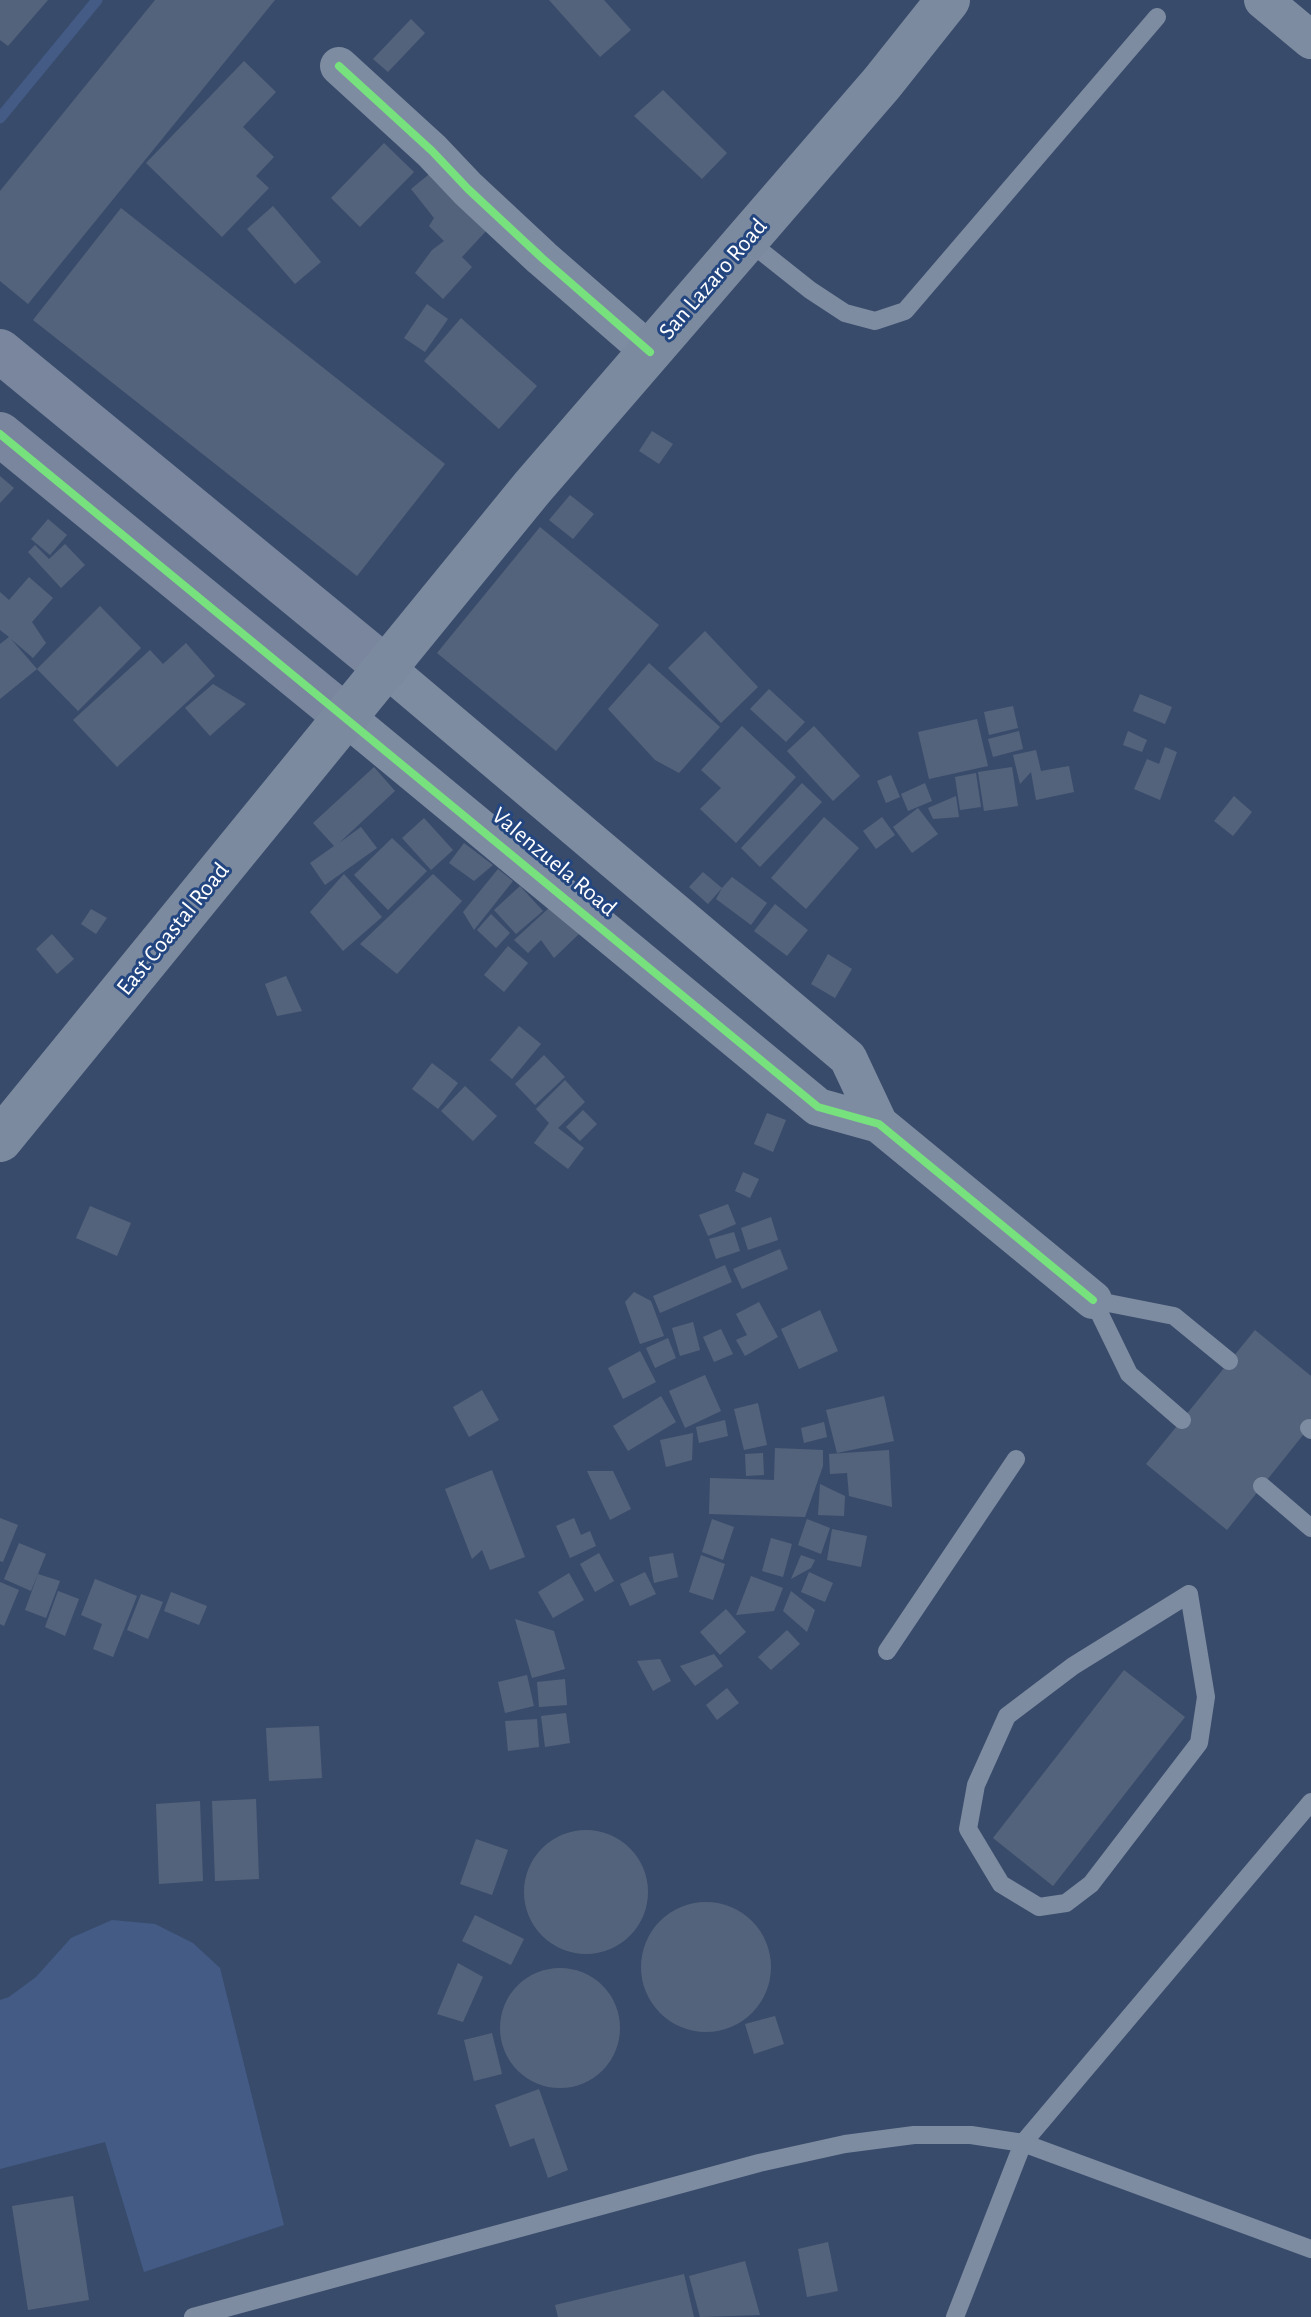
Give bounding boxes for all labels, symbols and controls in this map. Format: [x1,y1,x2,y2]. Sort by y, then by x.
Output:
street label: San Lazaro Road [653,213,773,345]
street label: Valenzuela Road [486,801,622,923]
street label: East Coastal Road [111,857,235,1001]

